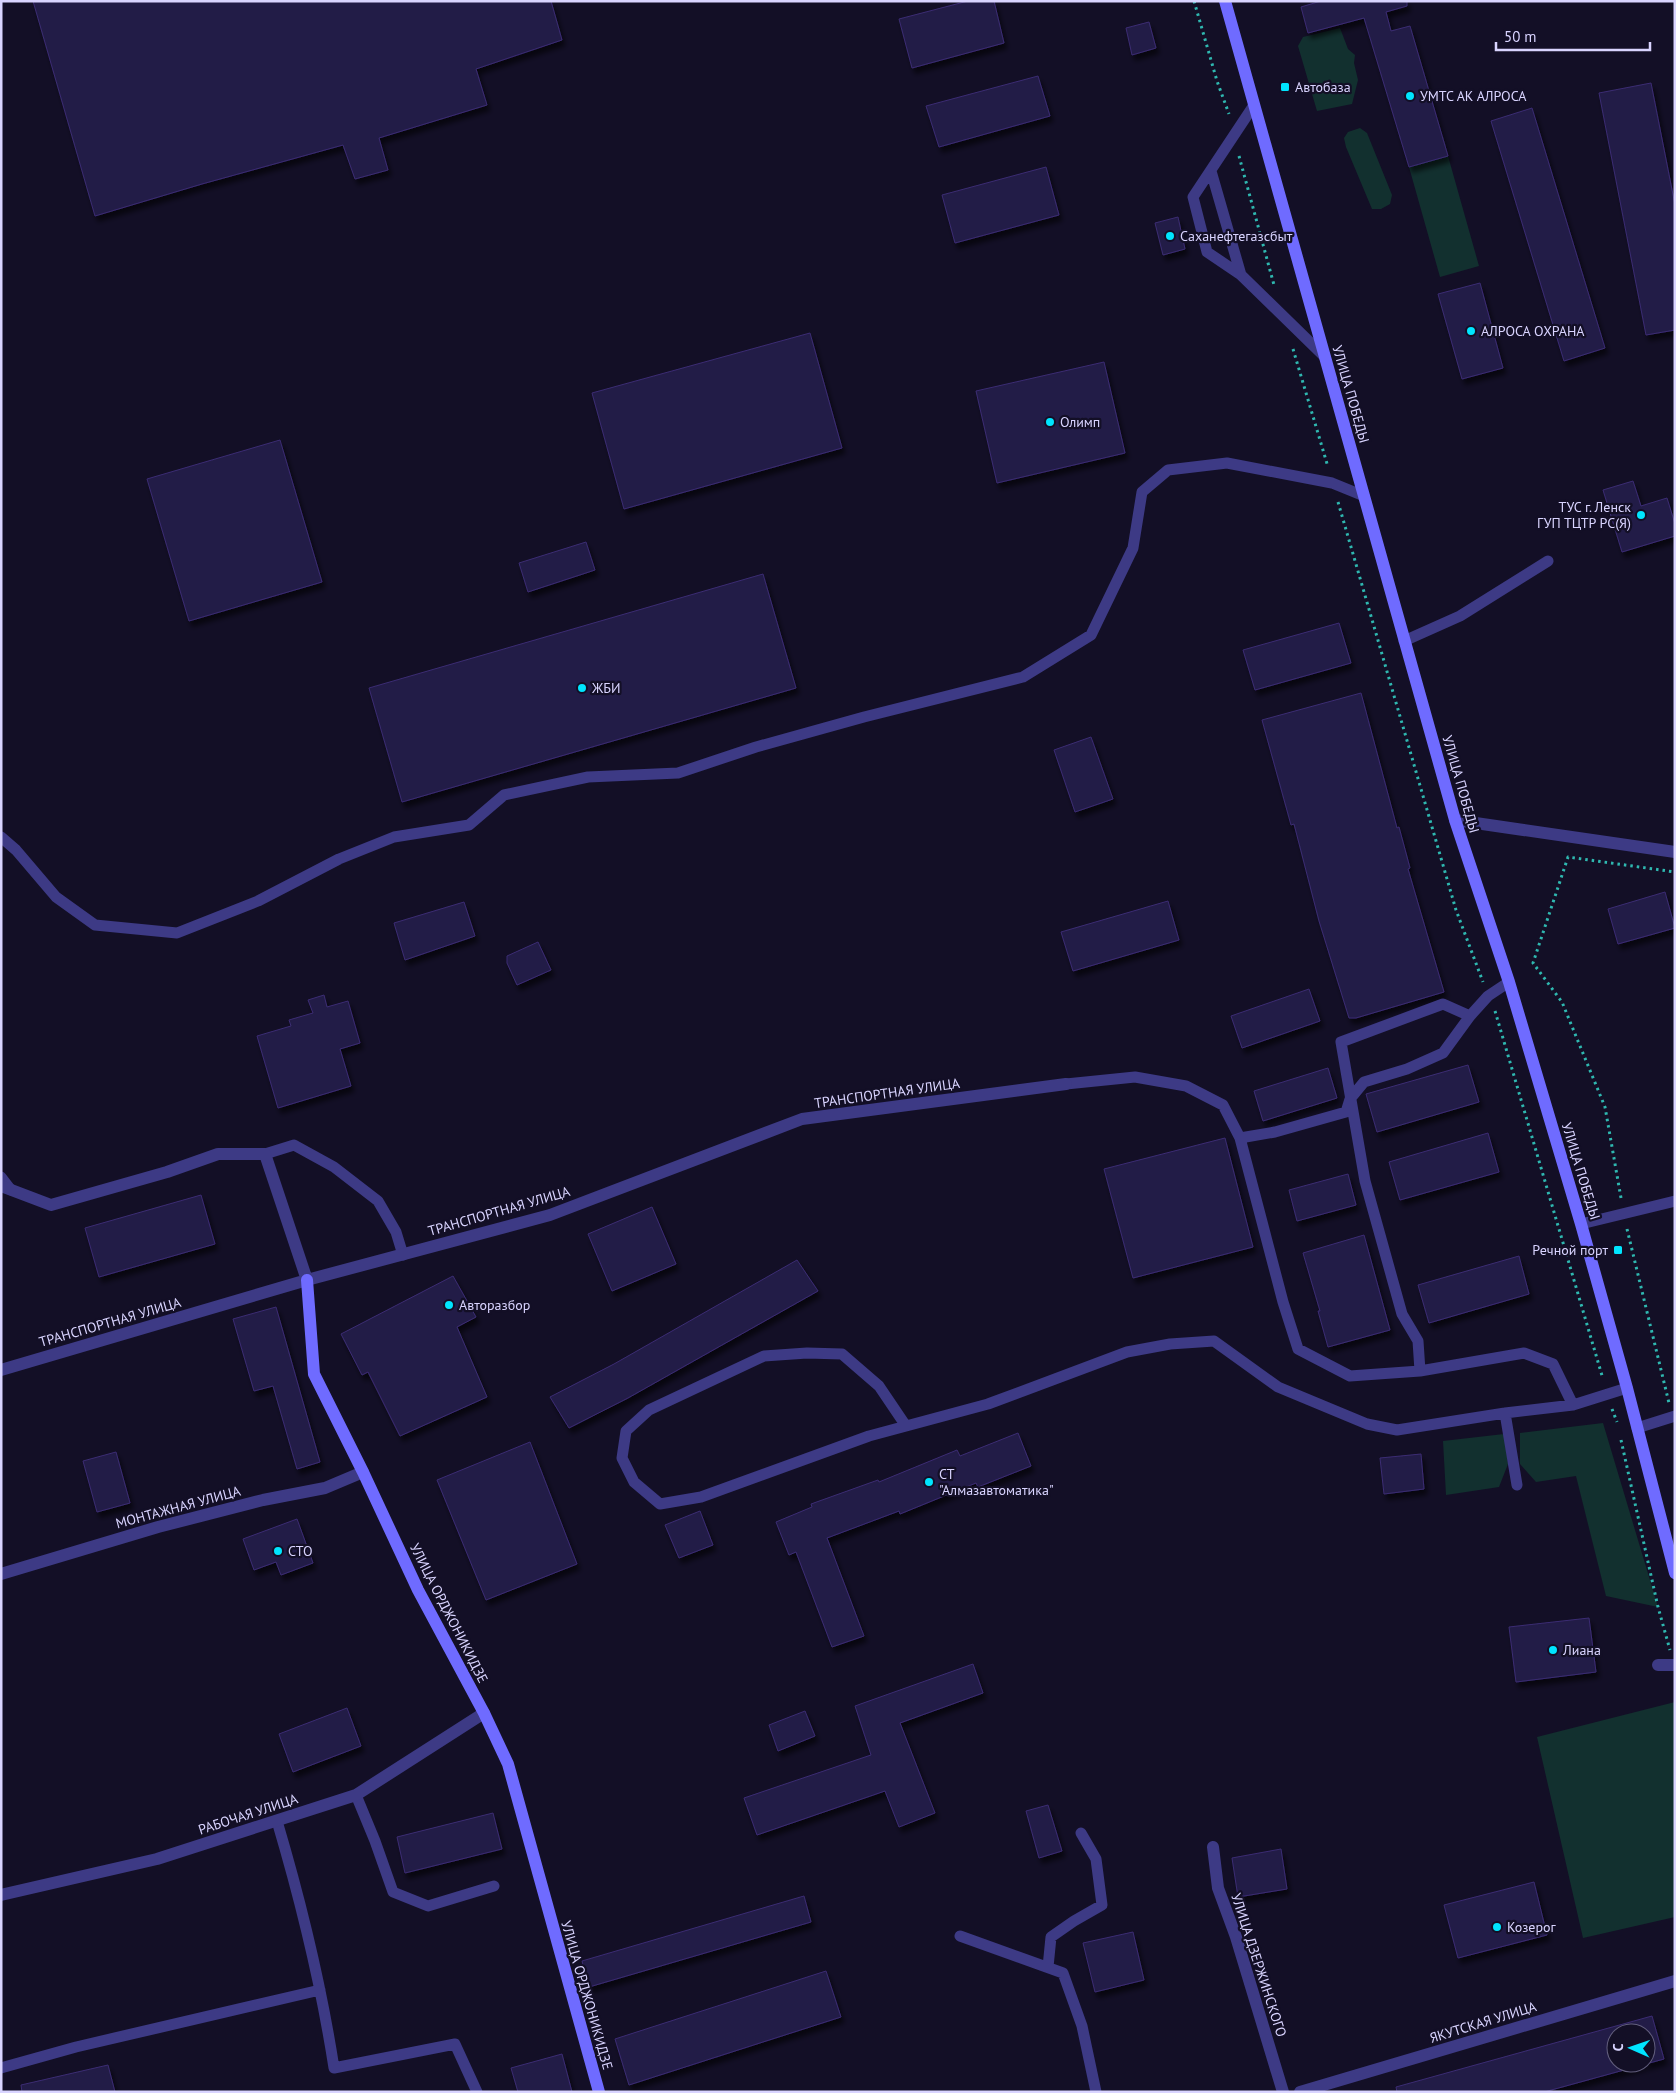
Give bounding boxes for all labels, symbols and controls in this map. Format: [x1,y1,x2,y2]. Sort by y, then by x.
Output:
scale bar [1496,20,1650,52]
text: 50 m [1504,27,1537,46]
place label: Автобаза [1295,78,1351,96]
marker: Автобаза [1279,81,1291,93]
place label: УМТС АК АЛРОСА [1420,87,1527,105]
marker: УМТС АК АЛРОСА [1404,90,1416,102]
place label: Саханефтегазсбыт [1180,227,1293,245]
marker: Саханефтегазсбыт [1164,230,1176,242]
place label: АЛРОСА ОХРАНА [1481,322,1585,340]
marker: АЛРОСА ОХРАНА [1465,325,1477,337]
street label: УЛИЦА ПОБЕДЫ [1328,343,1374,445]
place label: Олимп [1060,413,1100,431]
marker: Олимп [1044,416,1056,428]
place label: ТУС г. Ленск ГУП ТЦТР РС(Я) [1537,498,1631,532]
marker: ТУС г. Ленск ГУП ТЦТР РС(Я) [1635,509,1647,521]
place label: ЖБИ [591,679,621,697]
marker: ЖБИ [576,682,588,694]
street label: УЛИЦА ПОБЕДЫ [1438,733,1484,835]
street label: ТРАНСПОРТНАЯ УЛИЦА [813,1074,962,1112]
street label: УЛИЦА ПОБЕДЫ [1558,1120,1604,1222]
street label: ТРАНСПОРТНАЯ УЛИЦА [426,1182,573,1240]
place label: Речной порт [1532,1241,1608,1259]
marker: Речной порт [1612,1244,1624,1256]
street label: ТРАНСПОРТНАЯ УЛИЦА [37,1293,184,1351]
place label: Авторазбор [459,1296,530,1314]
marker: Авторазбор [443,1299,455,1311]
place label: СТ "Алмазавтоматика" [939,1465,1054,1499]
marker: СТ "Алмазавтоматика" [923,1476,935,1488]
street label: МОНТАЖНАЯ УЛИЦА [114,1481,243,1532]
street label: УЛИЦА ОРДЖОНИКИДЗЕ [406,1540,492,1686]
place label: СТО [288,1542,313,1560]
marker: СТО [272,1545,284,1557]
place label: Лиана [1562,1641,1601,1659]
marker: Лиана [1547,1644,1559,1656]
street label: РАБОЧАЯ УЛИЦА [196,1789,301,1839]
street label: УЛИЦА ДЗЕРЖИНСКОГО [1227,1891,1291,2039]
street label: УЛИЦА ОРДЖОНИКИДЗЕ [557,1918,617,2072]
place label: Козерог [1507,1918,1556,1936]
marker: Козерог [1491,1921,1503,1933]
street label: ЯКУТСКАЯ УЛИЦА [1427,1997,1539,2047]
north arrow [1606,2023,1656,2073]
text: С [1609,2043,1627,2052]

